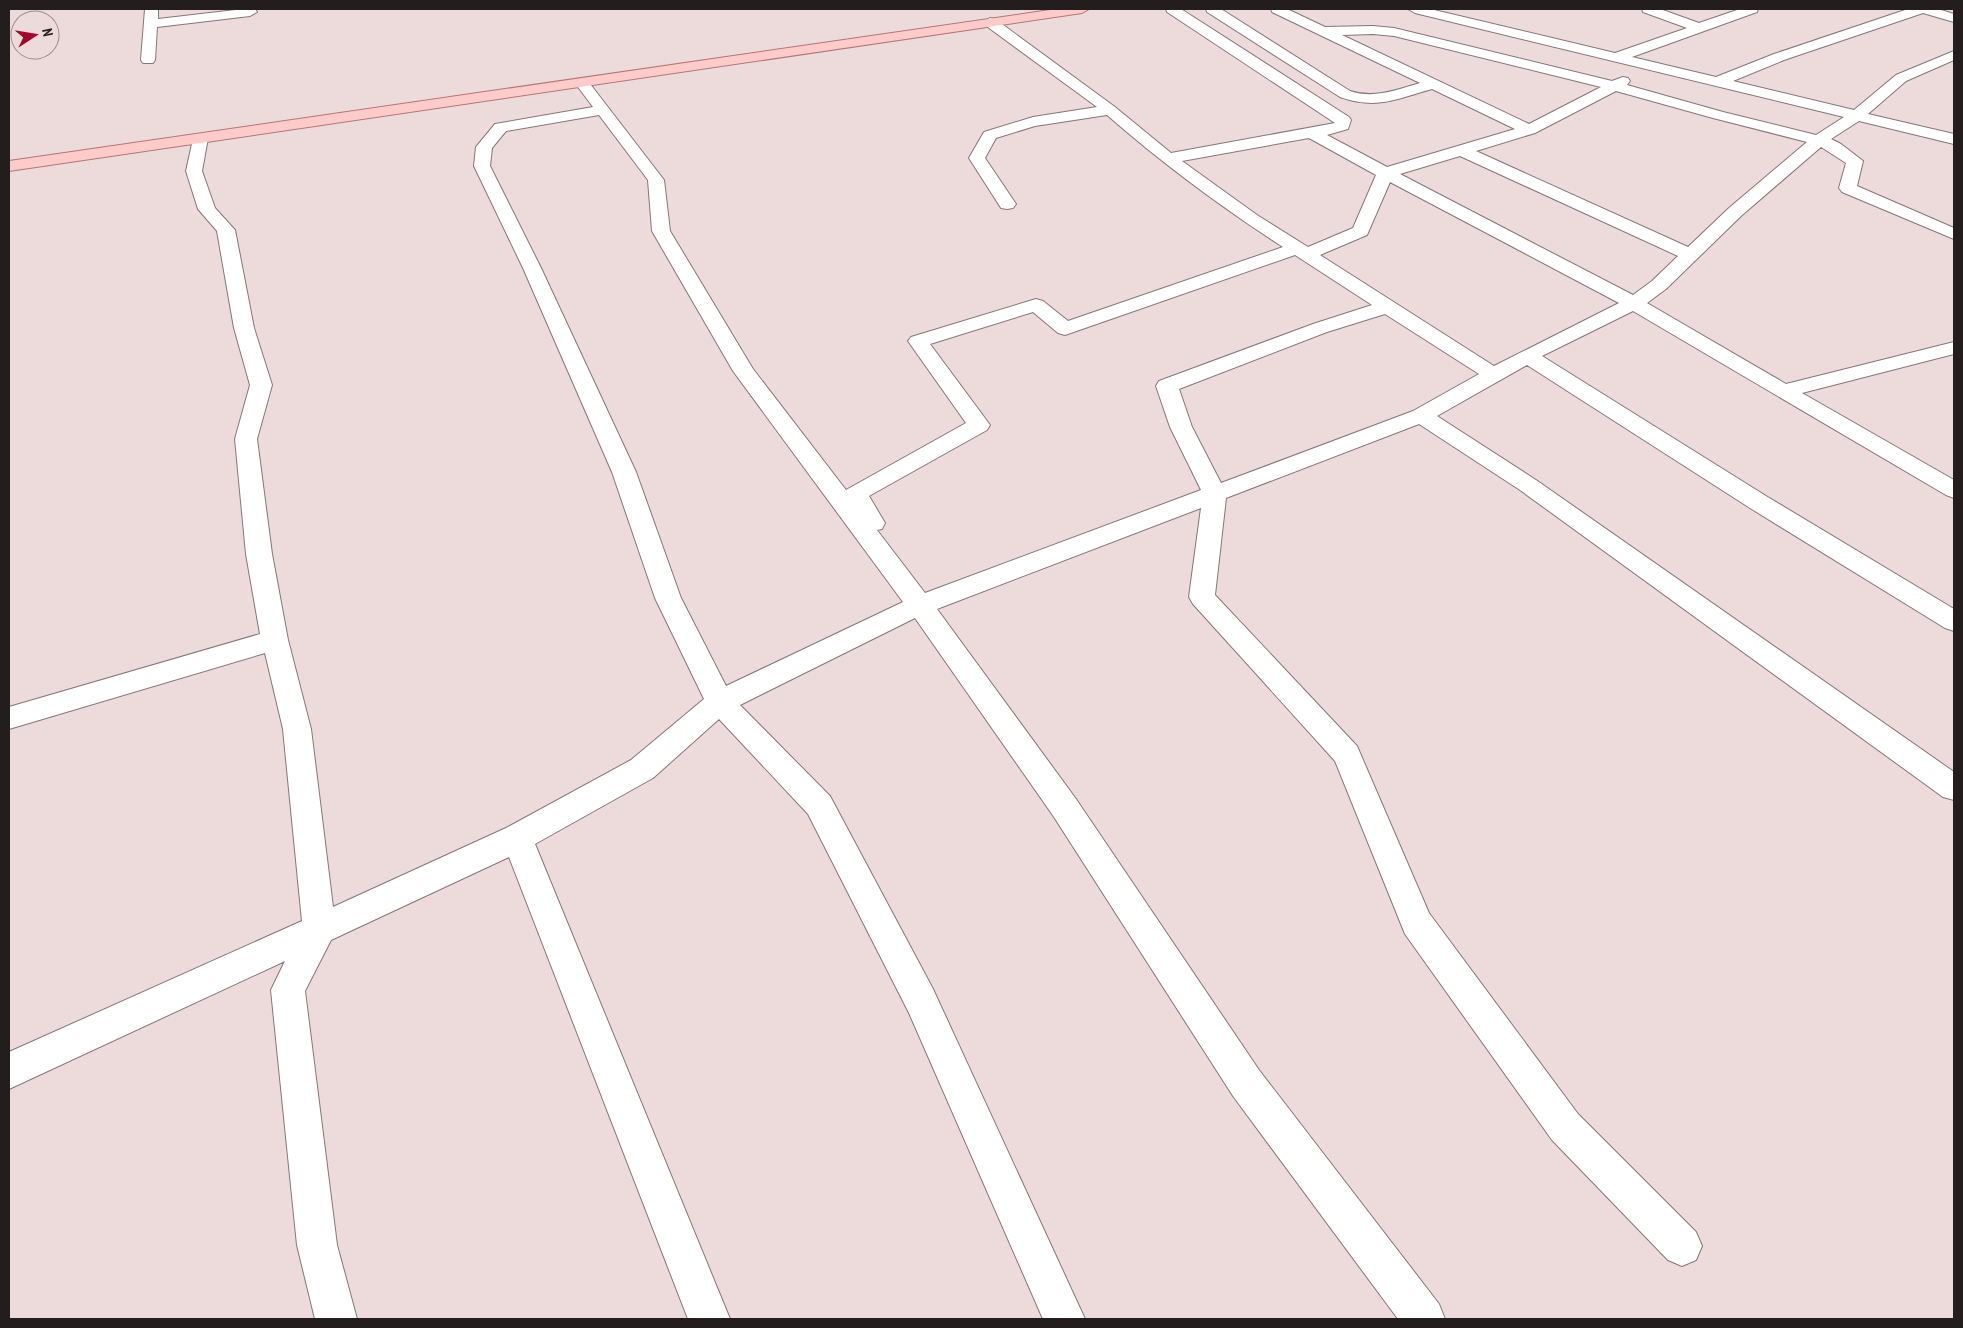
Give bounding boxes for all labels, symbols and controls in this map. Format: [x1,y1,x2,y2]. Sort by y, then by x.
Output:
north arrow [10,10,60,60]
text: N [38,27,57,38]

